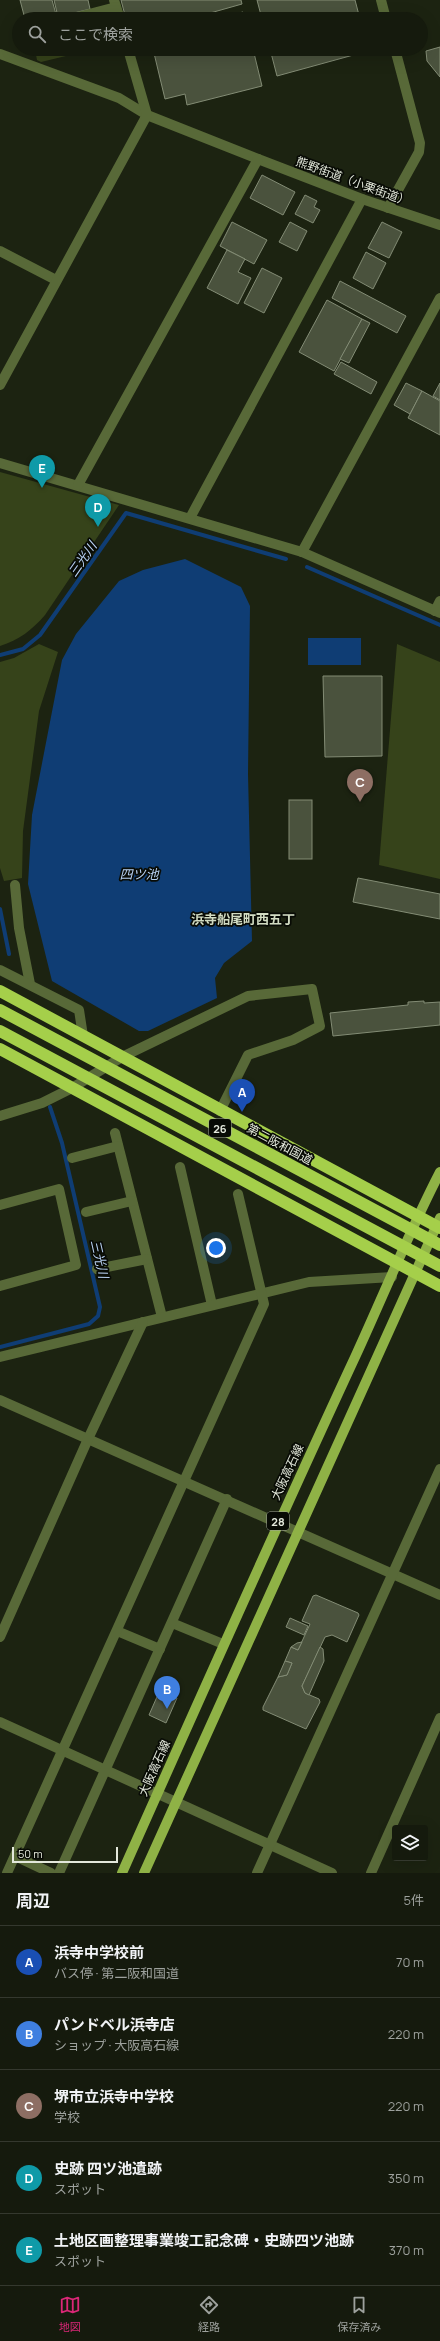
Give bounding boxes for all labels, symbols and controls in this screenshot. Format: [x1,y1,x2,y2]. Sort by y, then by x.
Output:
search box [12,12,428,56]
icon: search [26,23,48,45]
text: ここで検索 [58,24,133,45]
street label: 熊野街道（小栗街道） [294,152,412,210]
pin: E [29,455,55,488]
pin: D [85,494,111,527]
water label: 三光川 [63,536,102,580]
pin: C [347,769,373,802]
water label: 四ツ池 [119,865,160,883]
district label: 浜寺船尾町西五丁 [191,910,295,928]
pin: A [229,1079,255,1112]
road number: 26 [209,1119,231,1137]
street label: 第二阪和国道 [244,1120,316,1168]
water label: 三光川 [87,1238,114,1282]
your location [206,1238,226,1258]
street label: 大阪高石線 [267,1441,307,1503]
road number: 28 [267,1512,289,1530]
pin: B [154,1676,180,1709]
street label: 大阪高石線 [134,1737,174,1799]
map controls [392,1825,428,1861]
button: layers [392,1825,428,1861]
scale bar [12,1845,118,1864]
text: 50 m [18,1846,43,1861]
text: 周辺 [16,1889,50,1912]
text: 5件 [403,1891,424,1909]
text: 浜寺中学校前 [54,1942,144,1963]
text: A [25,1953,33,1971]
text: 70 m [396,1953,424,1971]
text: バス停 · 第二阪和国道 [54,1964,179,1982]
text: パンドベル浜寺店 [54,2014,175,2035]
text: B [25,2025,33,2043]
text: 220 m [388,2025,424,2043]
text: ショップ · 大阪高石線 [54,2036,179,2054]
text: 堺市立浜寺中学校 [54,2086,174,2107]
text: C [24,2097,34,2115]
text: 220 m [388,2097,424,2115]
text: 学校 [54,2108,80,2126]
text: 史跡 四ツ池遺跡 [54,2158,162,2179]
text: D [24,2169,34,2187]
text: 350 m [388,2169,424,2187]
text: スポット [54,2180,106,2198]
text: 土地区画整理事業竣工記念碑・史跡四ツ池跡 [54,2230,354,2251]
text: E [25,2241,33,2259]
text: 370 m [389,2241,424,2259]
text: スポット [54,2252,106,2270]
tab: 地図 [59,2294,81,2334]
tab: 経路 [198,2294,220,2334]
tab: 保存済み [337,2294,381,2334]

